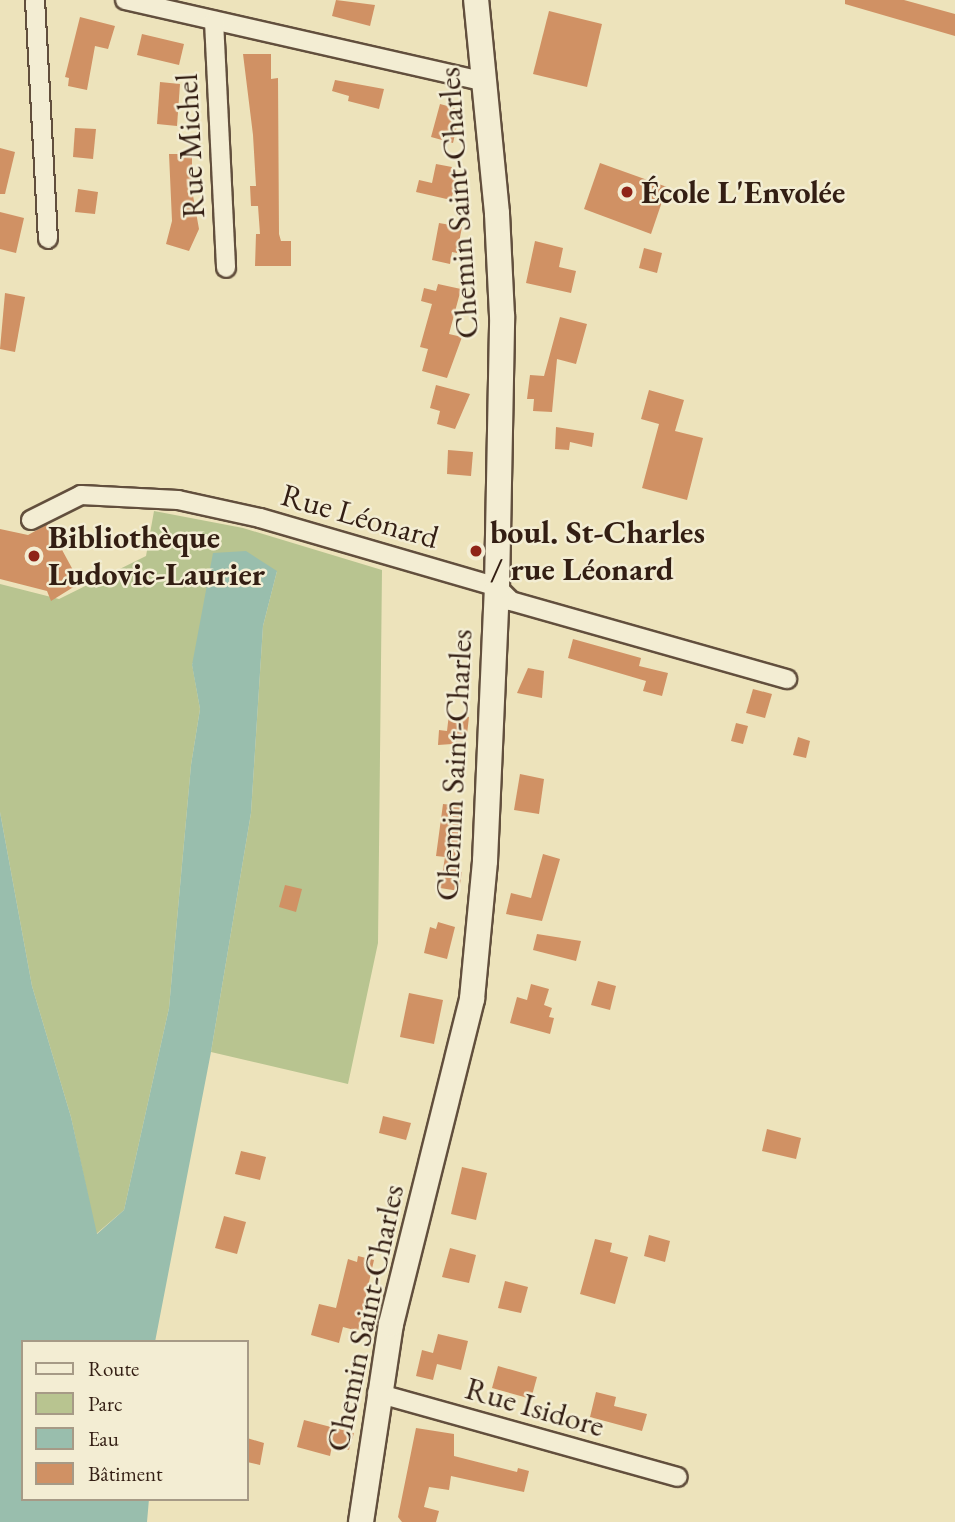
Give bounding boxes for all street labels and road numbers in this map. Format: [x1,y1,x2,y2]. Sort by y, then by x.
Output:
street label: Chemin Saint-Charles [429,66,487,340]
street label: Rue Michel [167,73,213,219]
street label: Rue Léonard [277,475,443,557]
street label: Chemin Saint-Charles [428,628,480,902]
street label: Chemin Saint-Charles [318,1181,412,1455]
street label: Rue Isidore [461,1369,609,1445]

